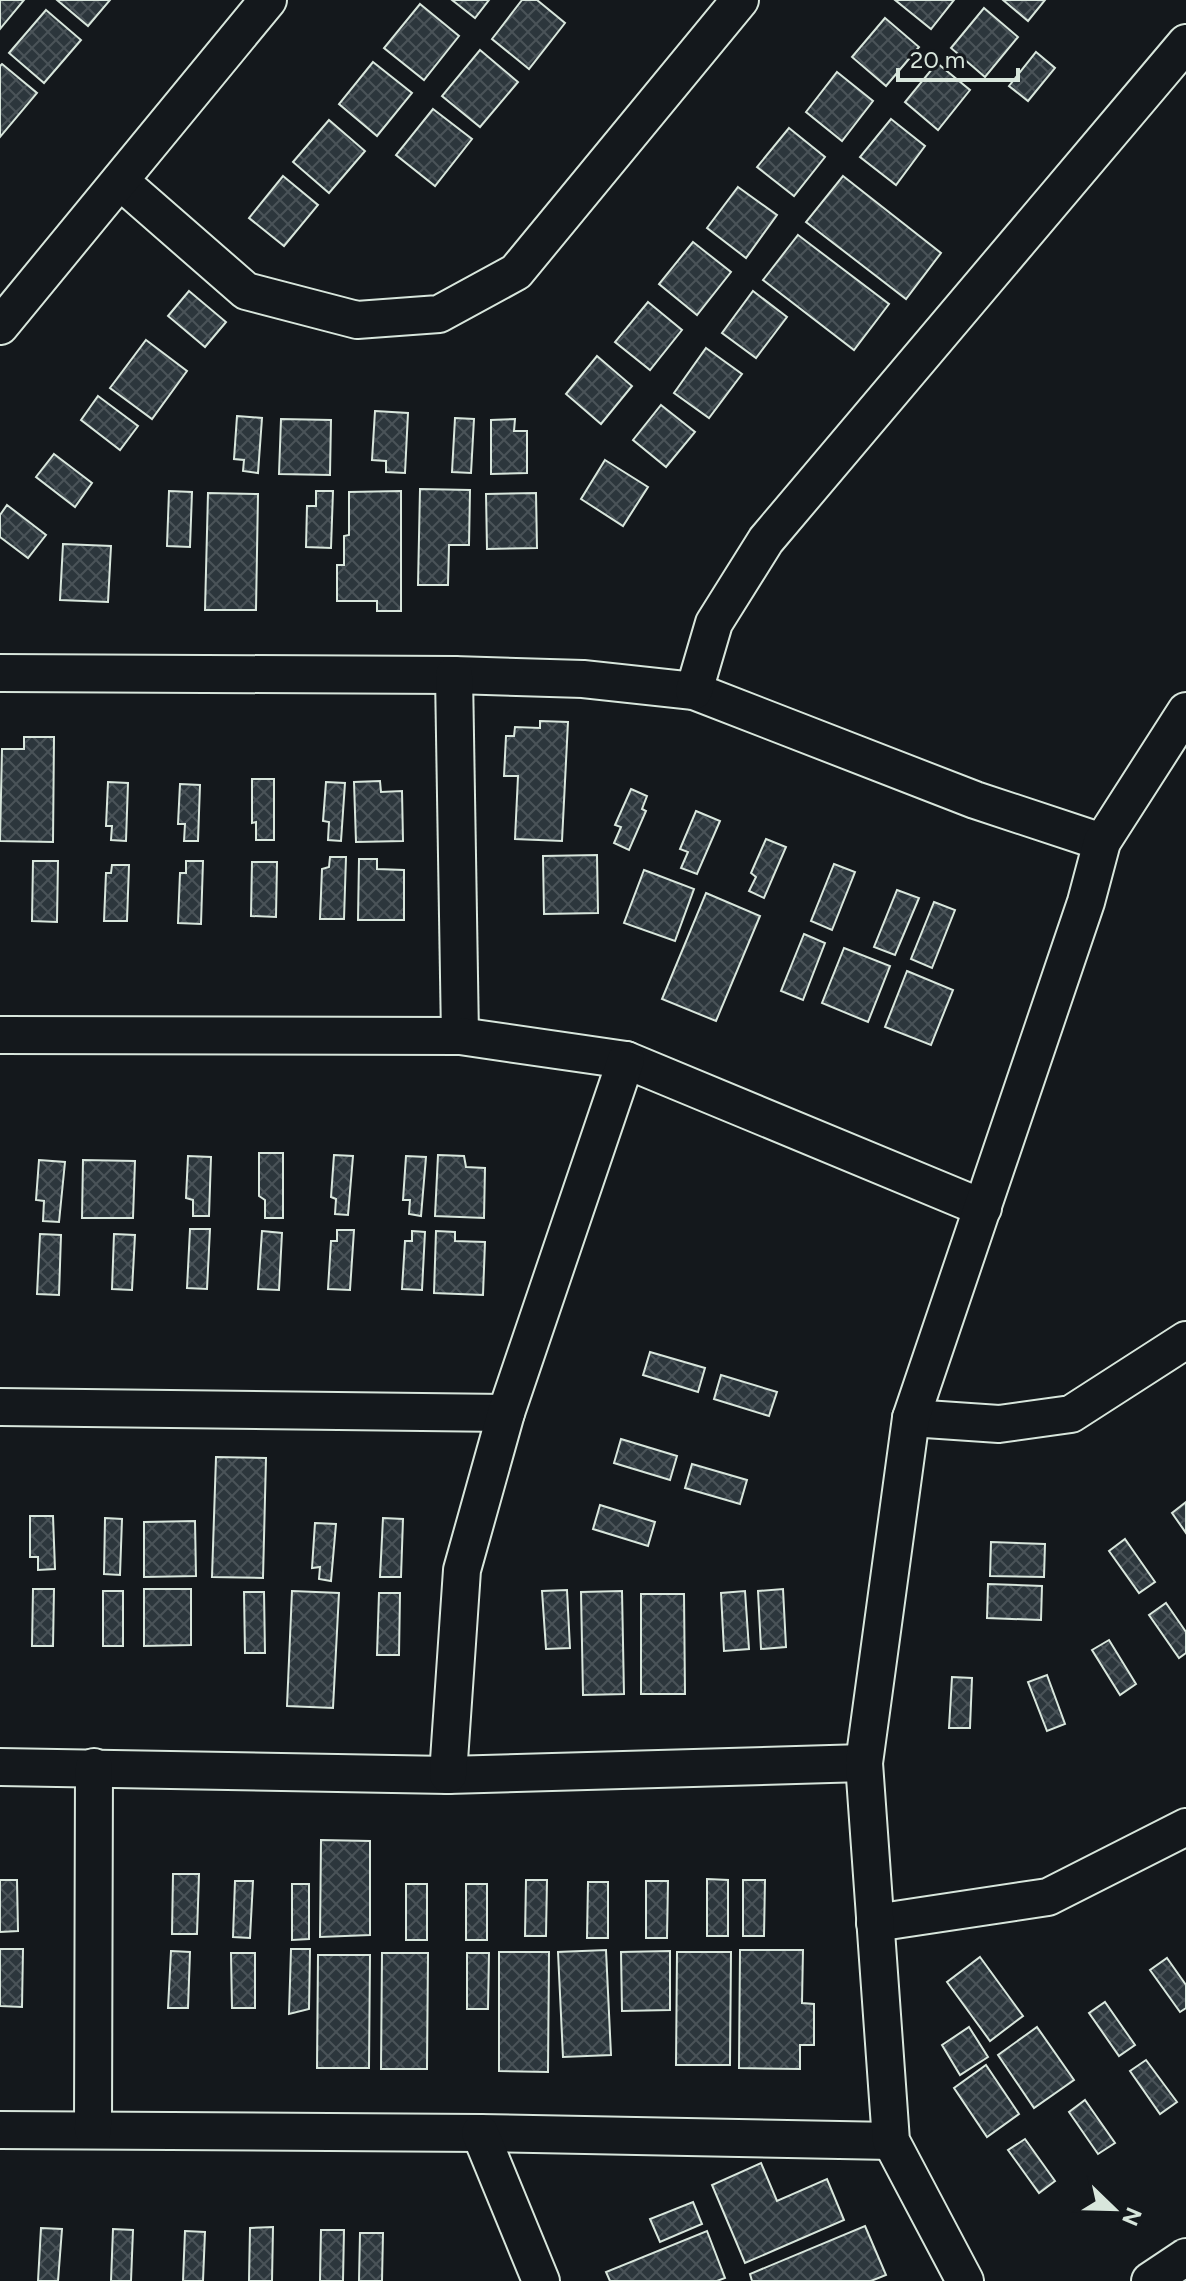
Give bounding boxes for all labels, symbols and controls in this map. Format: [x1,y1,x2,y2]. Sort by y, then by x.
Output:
scale bar [898,32,1018,82]
text: 20 m [910,45,965,74]
north arrow [1074,2169,1154,2249]
text: N [1116,2204,1148,2230]

